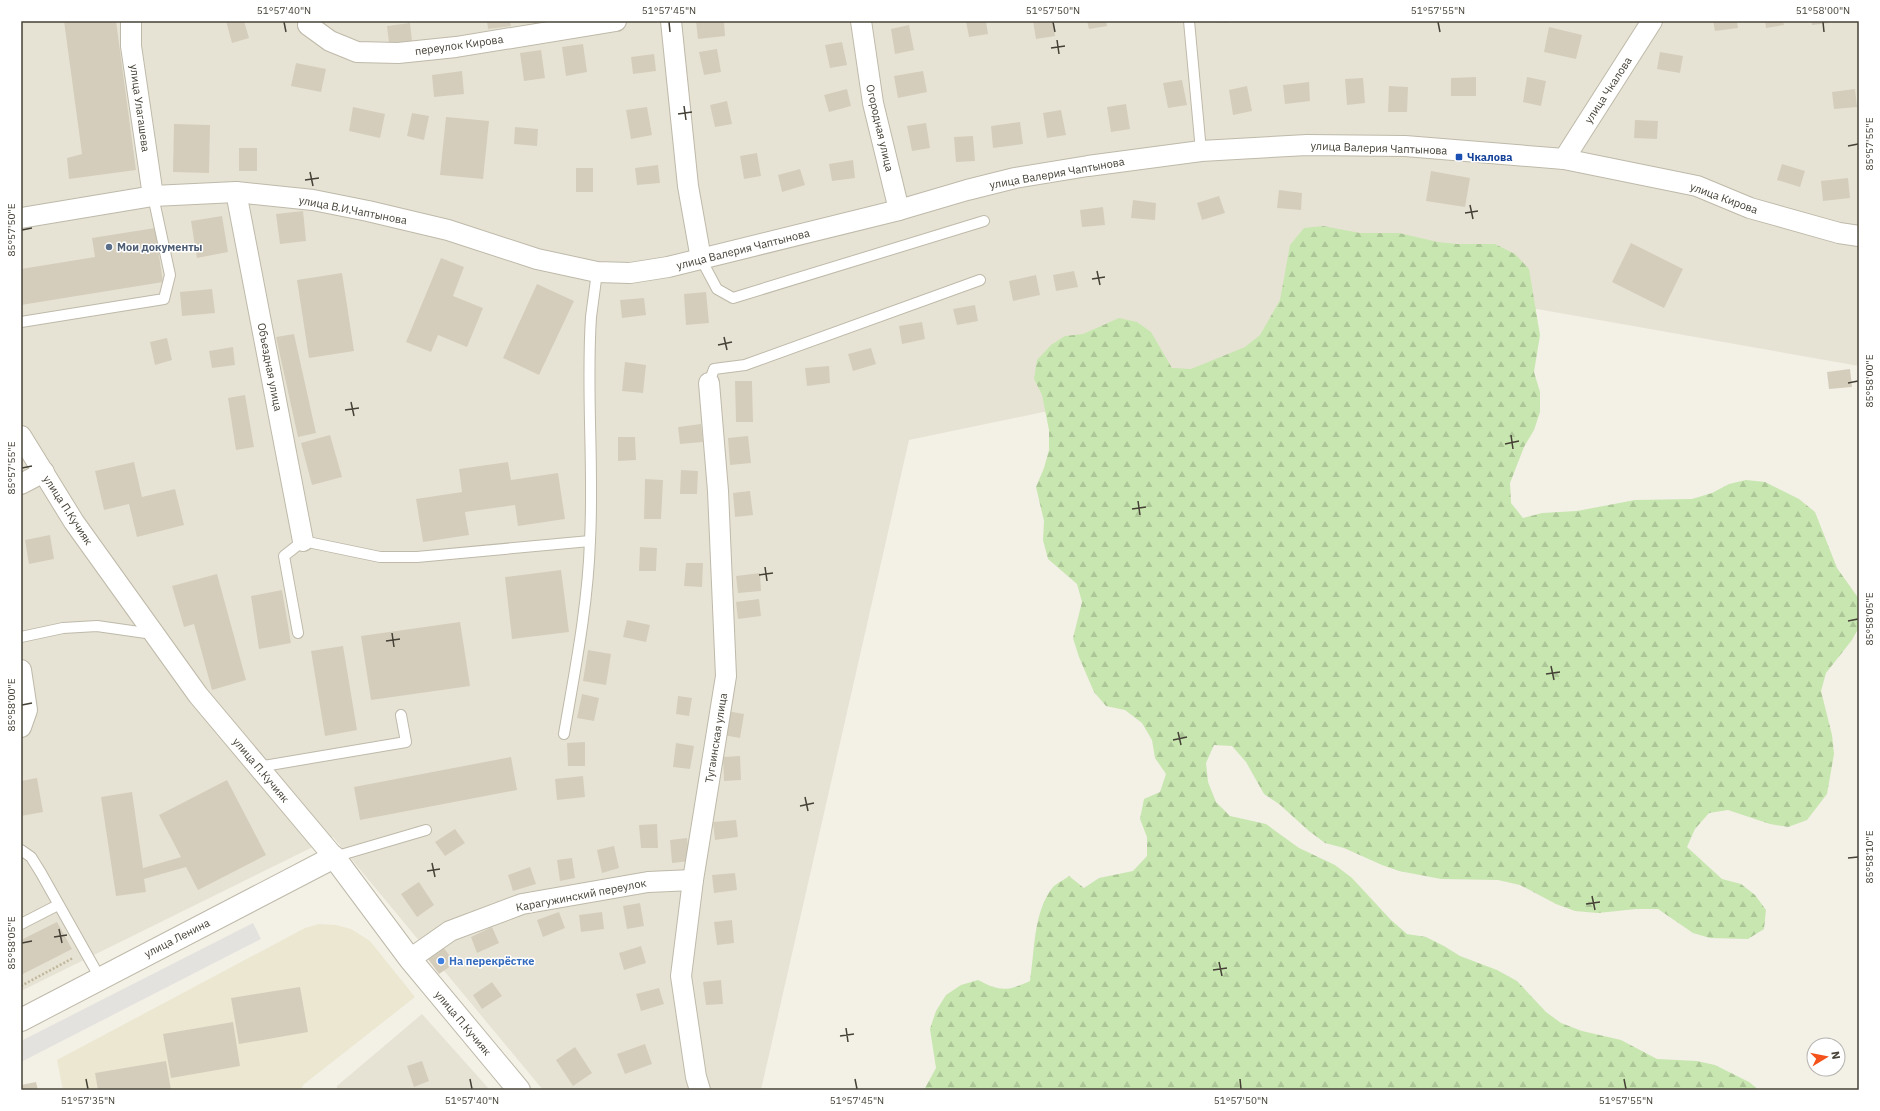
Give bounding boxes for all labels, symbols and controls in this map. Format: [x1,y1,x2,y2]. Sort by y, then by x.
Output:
text: 51°57'40"N [257,4,311,17]
text: 51°57'45"N [642,4,696,17]
text: 51°57'50"N [1026,4,1080,17]
text: 51°57'55"N [1411,4,1465,17]
text: 51°58'00"N [1796,4,1850,17]
street label: переулок Кирова [414,32,504,58]
street label: улица Чкалова [1581,54,1635,126]
street label: улица Улагашева [127,63,153,153]
street label: Огородная улица [863,83,897,173]
text: 85°57'55"E [1863,117,1876,171]
street label: улица Валерия Чаптынова [1310,139,1448,157]
place label: Чкалова [1467,150,1513,164]
marker: Чкалова [1454,152,1464,162]
street label: улица Валерия Чаптынова [988,154,1126,192]
street label: улица Кирова [1688,179,1760,217]
street label: улица В.И.Чаптынова [298,193,408,227]
text: 85°57'50"E [5,203,18,257]
street label: улица Валерия Чаптынова [675,226,811,272]
place label: Мои документы [117,240,203,254]
marker: Мои документы [104,242,114,252]
street label: Объездная улица [255,322,285,413]
text: 85°58'00"E [1863,354,1876,408]
text: 85°57'55"E [5,441,18,495]
street label: улица П.Кучияк [40,472,96,548]
text: 85°58'05"E [1863,592,1876,646]
text: 85°58'00"E [5,678,18,732]
street label: Тугаинская улица [702,692,730,784]
street label: улица П.Кучияк [230,735,292,805]
text: 85°58'10"E [1863,830,1876,884]
street label: Карагужинский переулок [515,875,647,915]
street label: улица Ленина [142,915,212,961]
text: 85°58'05"E [5,916,18,970]
place label: На перекрёстке [449,954,535,968]
marker: На перекрёстке [436,956,446,966]
street label: улица П.Кучияк [432,988,494,1058]
north arrow [1806,1037,1846,1077]
text: N [1828,1050,1843,1060]
text: 51°57'35"N [61,1094,115,1107]
text: 51°57'40"N [445,1094,499,1107]
text: 51°57'45"N [830,1094,884,1107]
text: 51°57'50"N [1214,1094,1268,1107]
text: 51°57'55"N [1599,1094,1653,1107]

